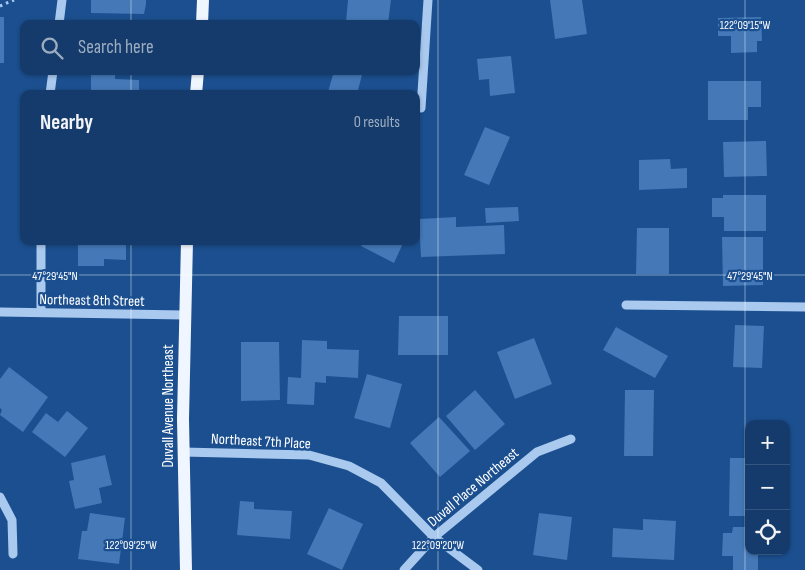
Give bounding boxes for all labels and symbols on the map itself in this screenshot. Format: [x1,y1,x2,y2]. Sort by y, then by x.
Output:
text: 122°09'15"W [720,18,771,33]
text: 47°29'45"N [32,269,78,284]
text: 47°29'45"N [727,269,773,284]
street label: Northeast 8th Street [39,290,145,311]
street label: Duvall Avenue Northeast [159,344,178,468]
street label: Northeast 7th Place [211,429,311,454]
street label: Duvall Place Northeast [424,443,523,531]
text: 122°09'25"W [105,538,157,553]
text: 122°09'20"W [412,538,464,553]

